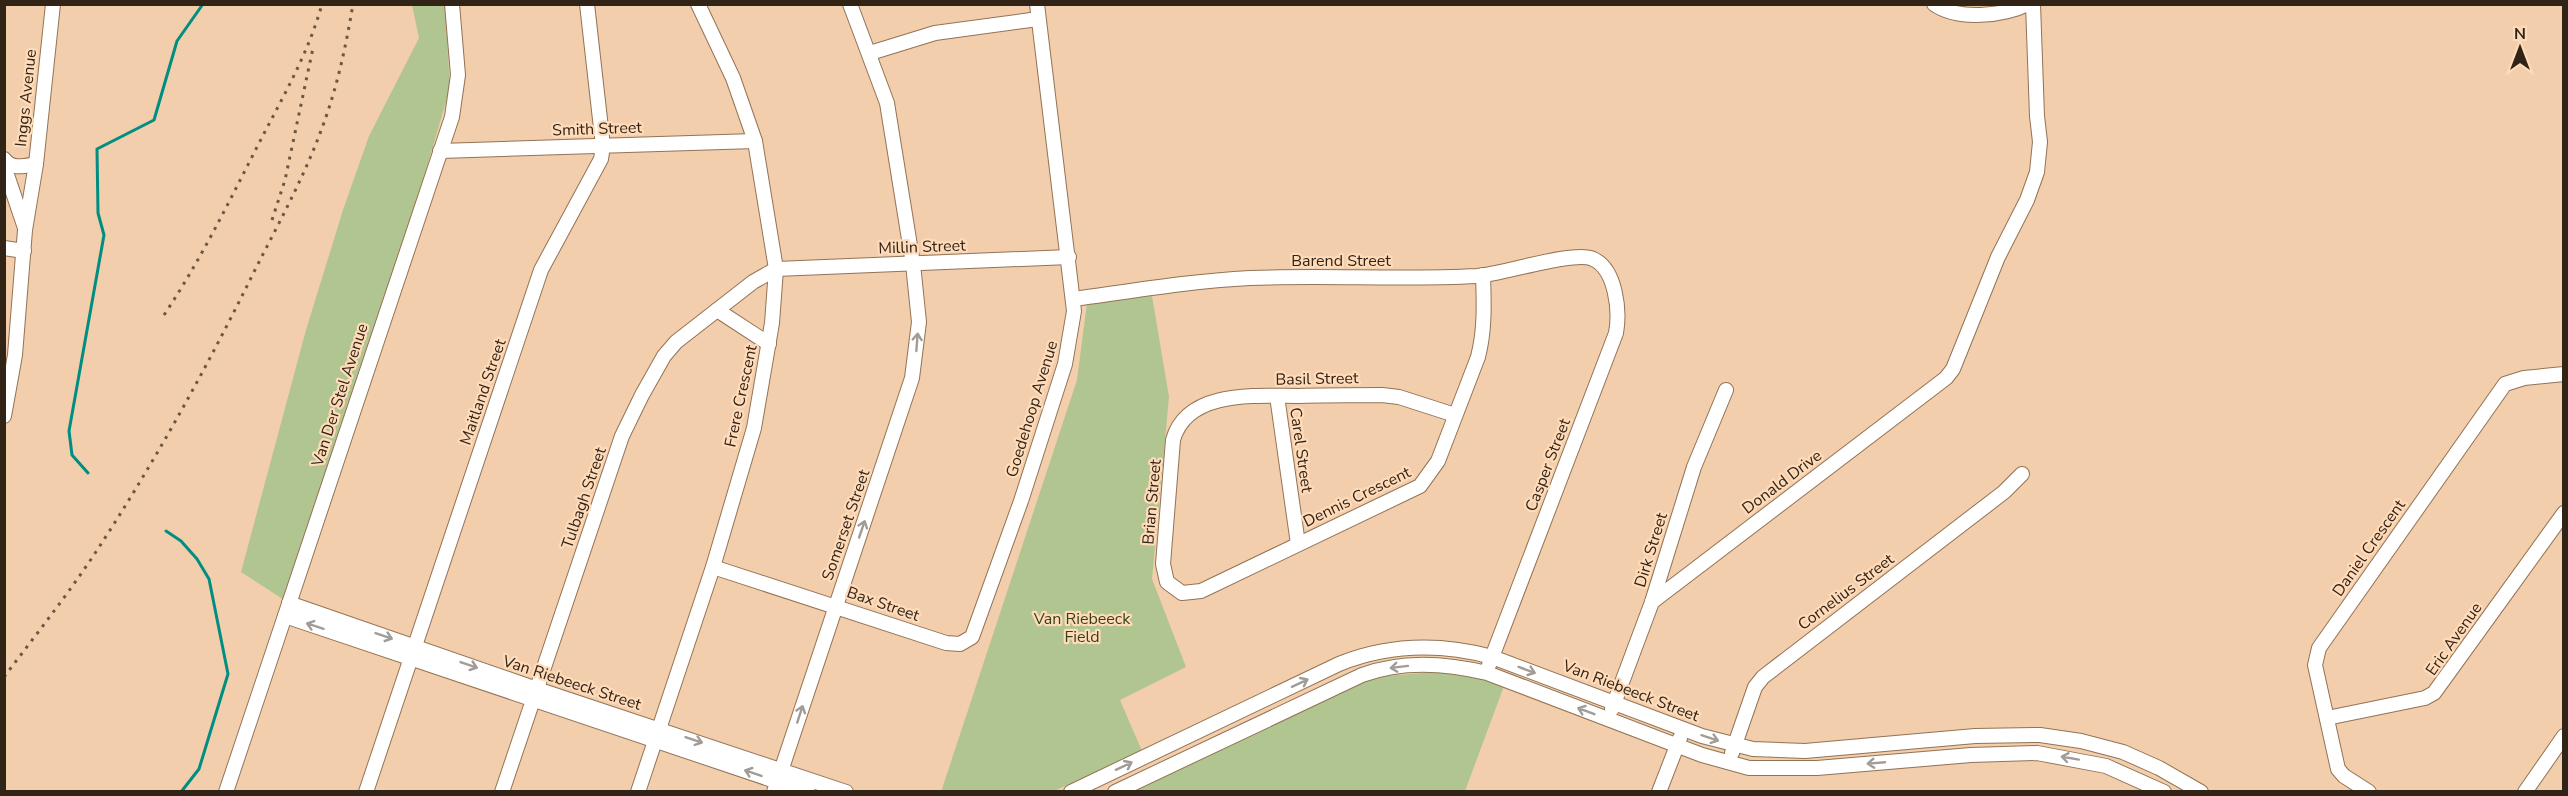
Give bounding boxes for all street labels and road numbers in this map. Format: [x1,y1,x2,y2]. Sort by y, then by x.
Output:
street label: Inggs Avenue [10,48,42,148]
street label: Smith Street [552,116,643,142]
street label: Millin Street [878,234,966,260]
street label: Barend Street [1291,250,1391,272]
street label: Van Der Stel Avenue [306,321,374,470]
street label: Maitland Street [455,336,512,448]
street label: Goedehoop Avenue [1001,338,1063,480]
street label: Frere Crescent [719,342,763,449]
street label: Basil Street [1275,367,1359,391]
street label: Carel Street [1284,406,1318,494]
street label: Casper Street [1520,415,1576,515]
street label: Tulbagh Street [556,444,612,552]
street label: Donald Drive [1738,445,1826,519]
street label: Brian Street [1137,458,1167,546]
street label: Dennis Crescent [1300,461,1415,533]
street label: Somerset Street [817,466,875,584]
street label: Daniel Crescent [2327,495,2411,601]
street label: Dirk Street [1629,510,1673,590]
street label: Cornelius Street [1793,548,1899,635]
street label: Bax Street [844,581,923,627]
street label: Eric Avenue [2421,598,2487,680]
street label: Van Riebeeck Street [499,650,644,716]
street label: Van Riebeeck Street [1559,655,1703,727]

